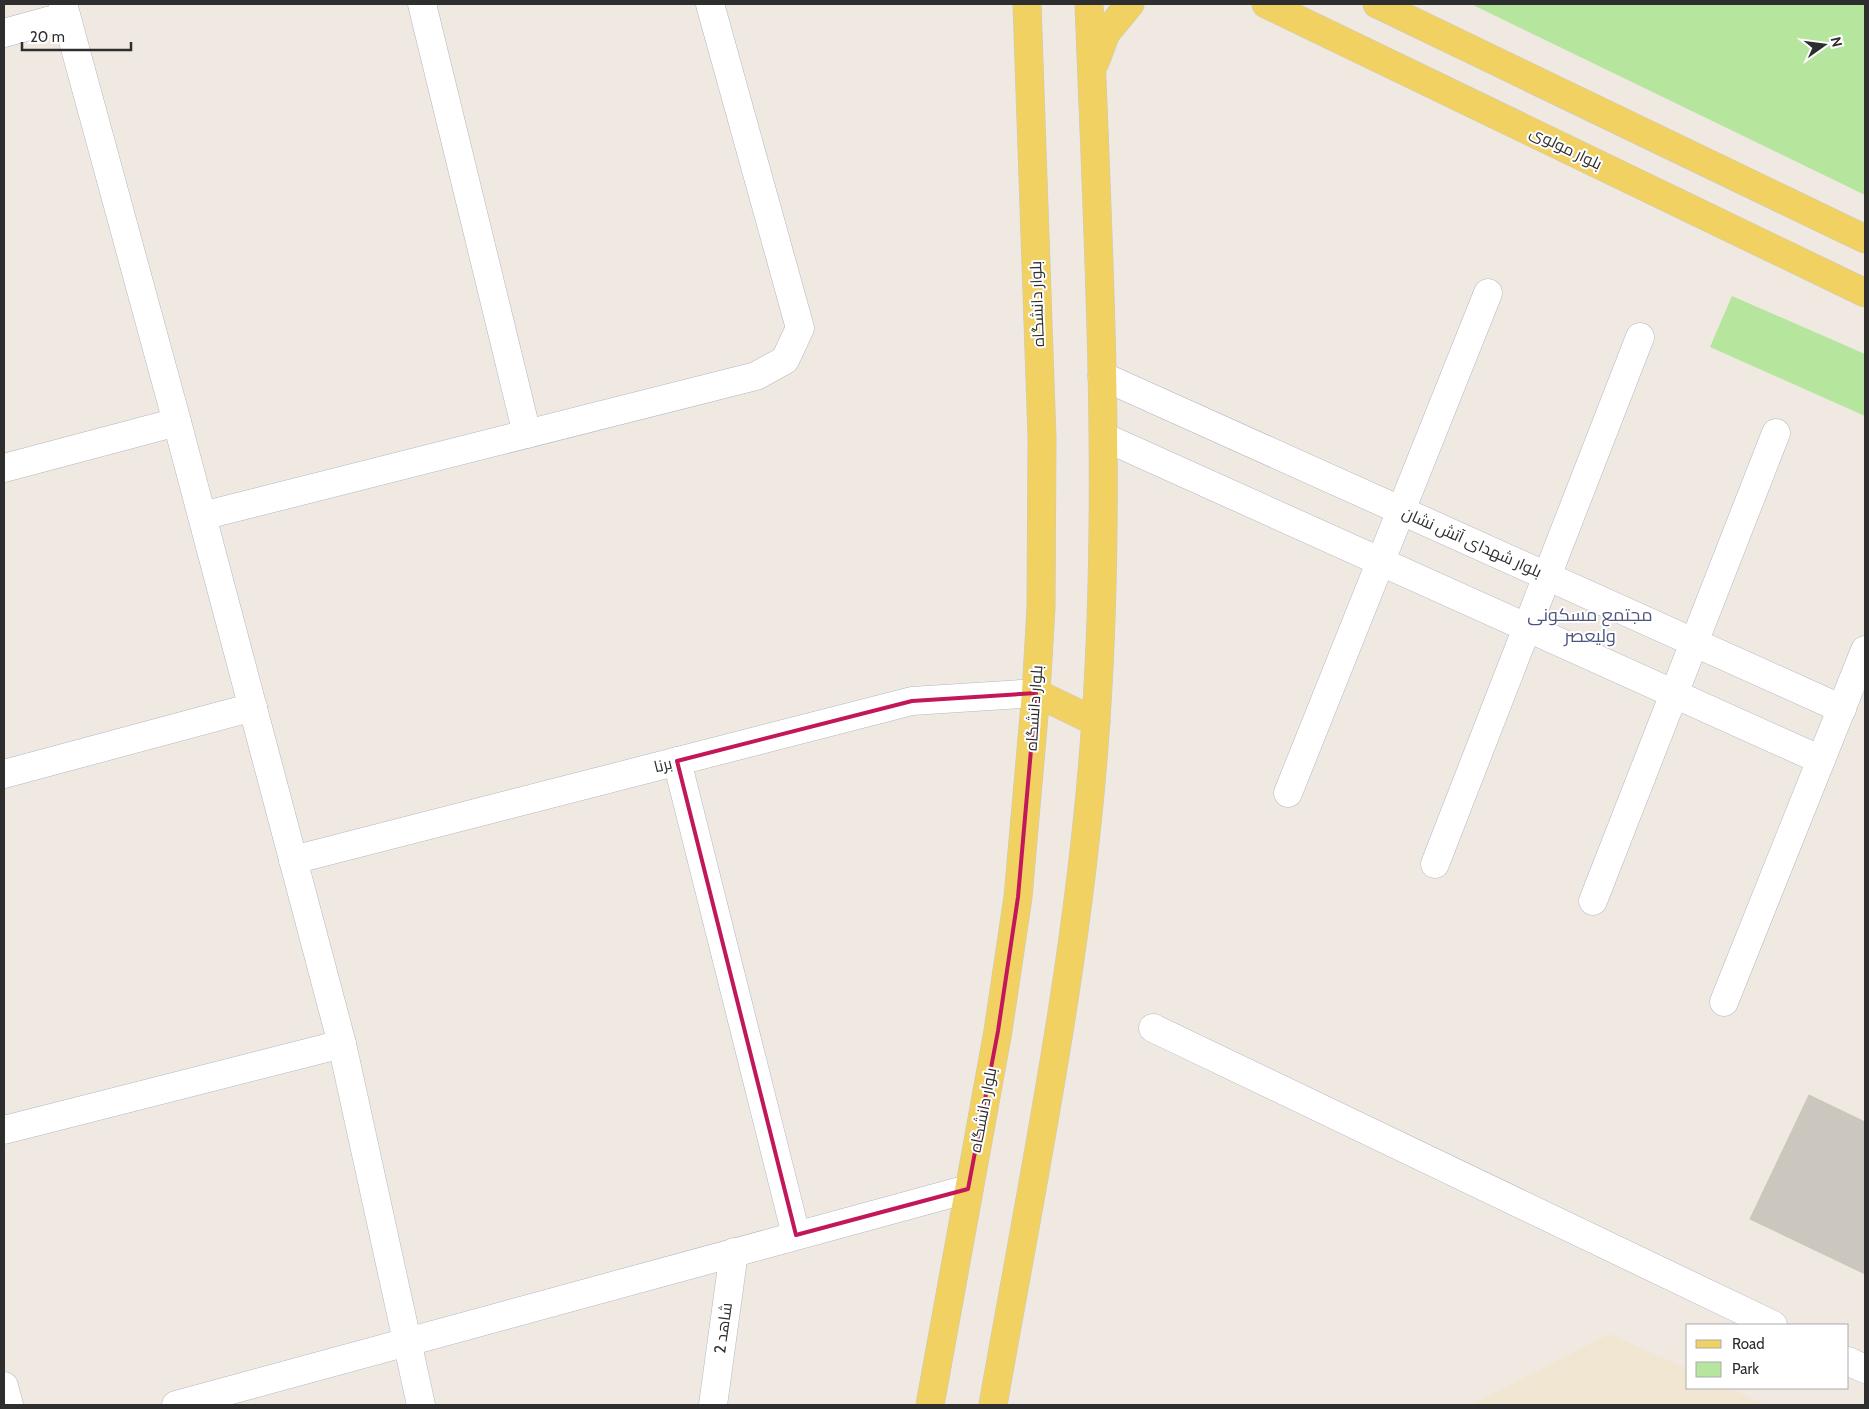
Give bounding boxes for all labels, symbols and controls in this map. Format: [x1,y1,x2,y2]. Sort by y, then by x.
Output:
scale bar [22,20,131,52]
north arrow [1799,20,1849,70]
text: 20 m [30,28,65,46]
text: N [1827,35,1847,49]
street label: بلوار مولوی [1526,122,1605,175]
street label: بلوار دانشگاه [1026,261,1048,347]
street label: بلوار شهدای آتش نشان [1399,503,1545,582]
district label: مجتمع مسکونی ولیعصر [1527,604,1653,647]
street label: بلوار دانشگاه [1022,664,1046,752]
street label: برنا [652,754,674,776]
street label: بلوار دانشگاه [965,1066,1001,1154]
street label: شاهد 2 [710,1301,736,1355]
legend [1686,1324,1849,1389]
text: Road [1732,1335,1765,1353]
text: Park [1732,1360,1759,1378]

